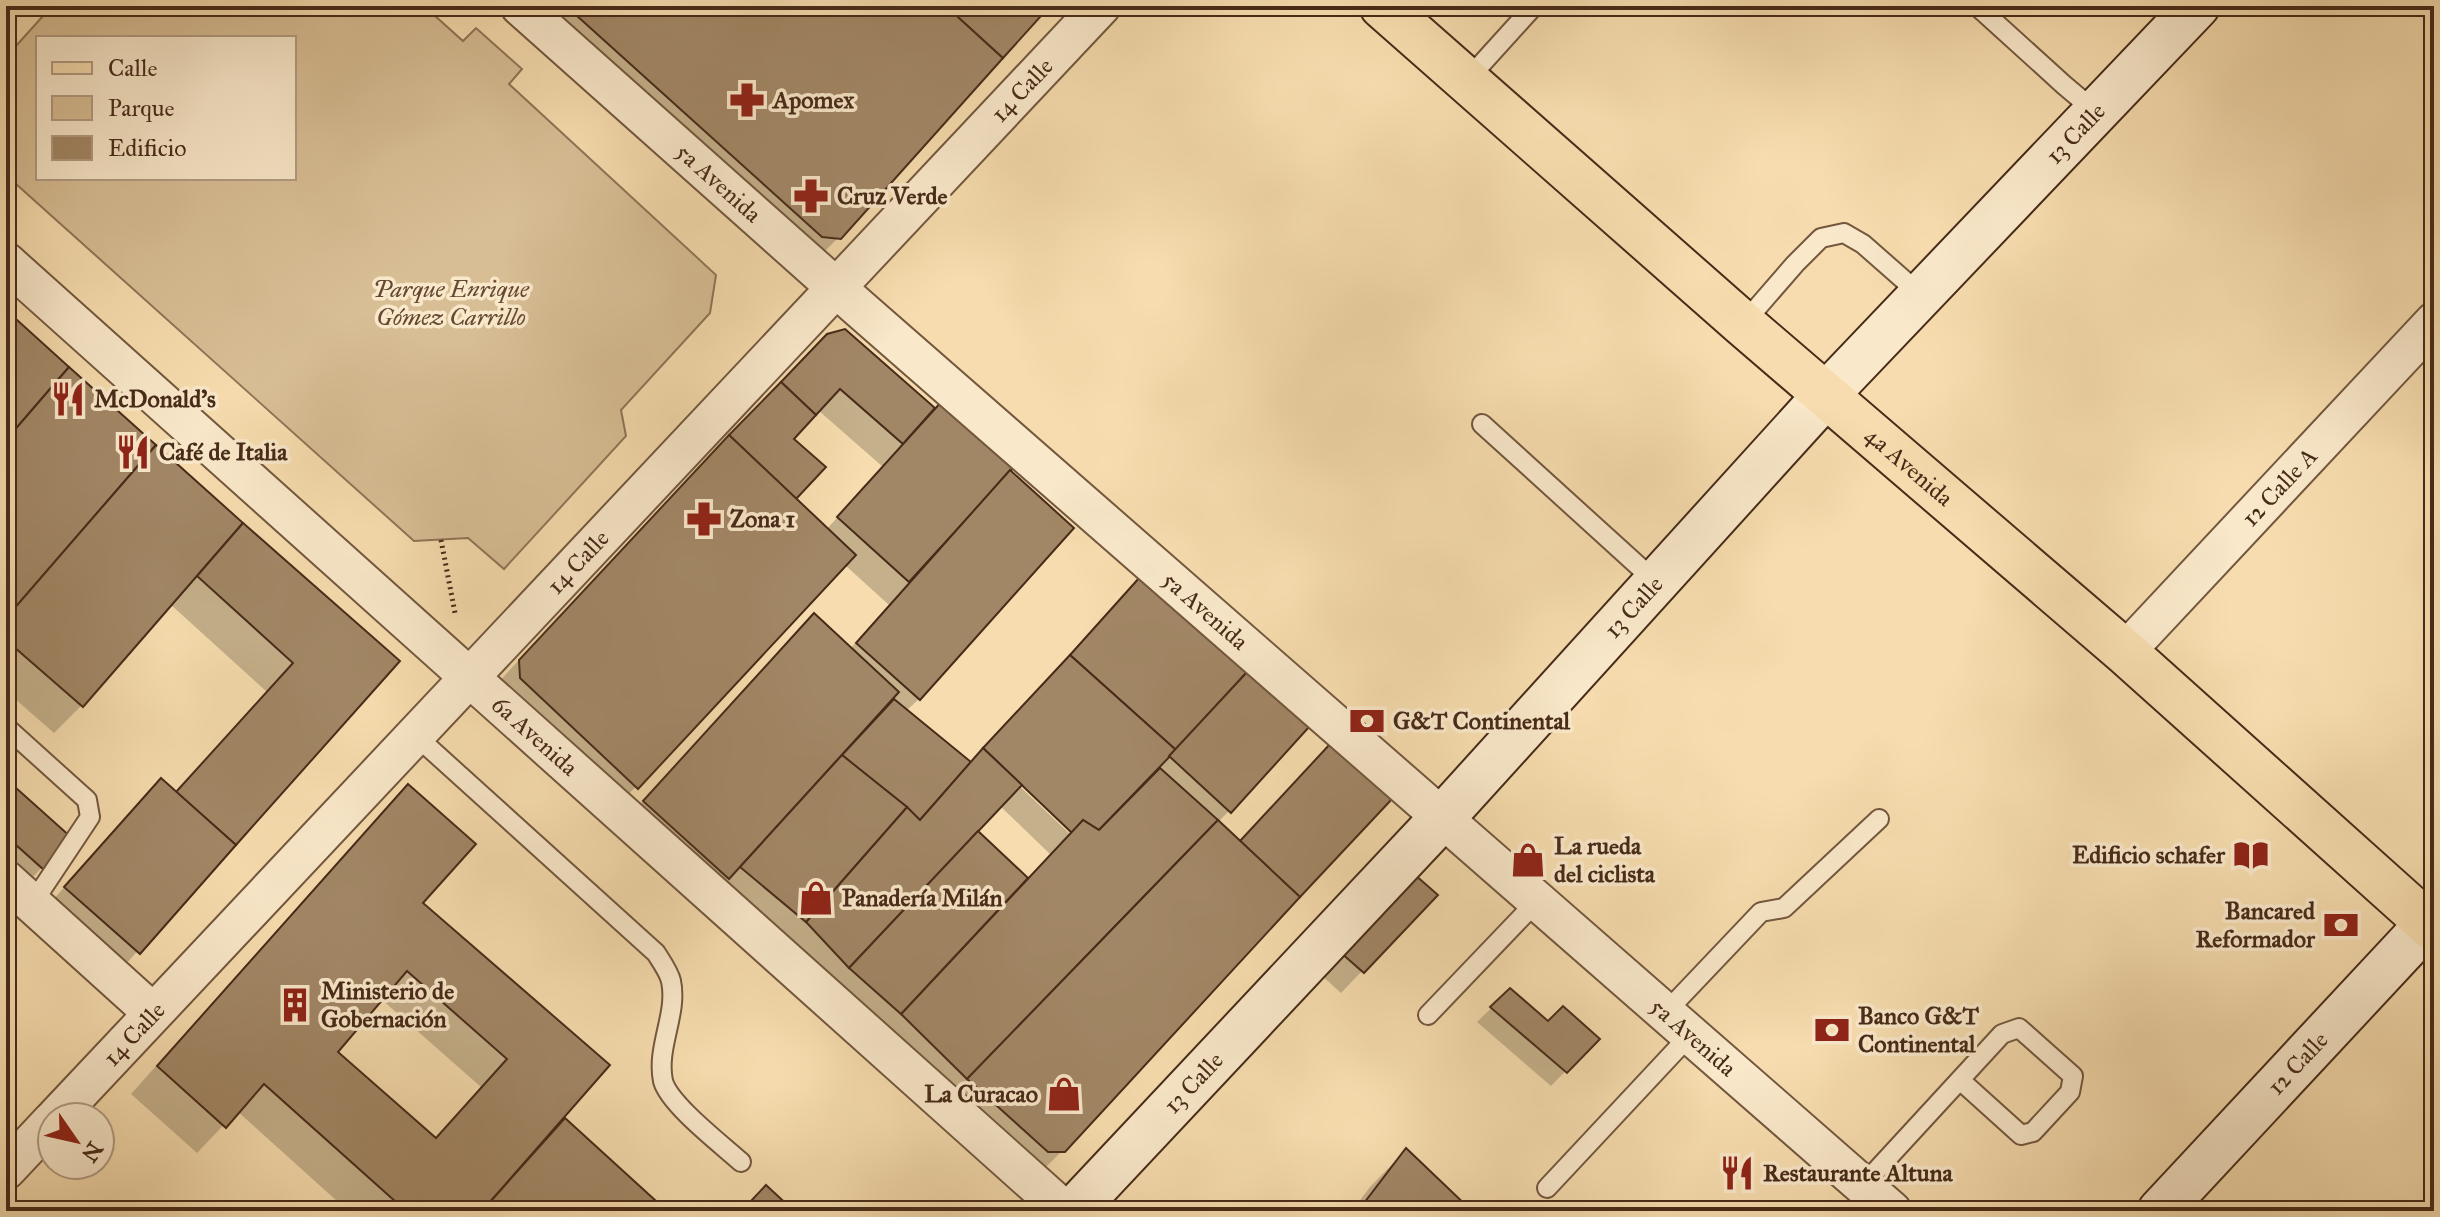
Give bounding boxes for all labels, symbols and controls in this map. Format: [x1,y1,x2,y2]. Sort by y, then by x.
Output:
legend [36,36,296,180]
street label: 14 Calle [985,51,1060,128]
text: Calle [108,53,157,83]
pharmacy icon: Apomex [728,81,766,119]
place label: Apomex [771,85,854,115]
text: Parque [108,93,175,123]
street label: 13 Calle [2039,96,2112,170]
text: Edificio [108,133,187,163]
street label: 5a Avenida [670,137,768,230]
pharmacy icon: Cruz Verde [792,177,830,215]
place label: Cruz Verde [837,181,947,211]
park label: Parque Enrique Gómez Carrillo [373,274,530,332]
restaurant icon: McDonald's [49,380,87,418]
place label: McDonald's [94,384,216,414]
street label: 4a Avenida [1859,420,1960,513]
restaurant icon: Café de Italia [114,433,152,471]
place label: Café de Italia [159,437,288,467]
street label: 12 Calle A [2235,441,2324,533]
pharmacy icon: Zona 1 [685,500,723,538]
place label: Zona 1 [730,504,796,534]
street label: 14 Calle [541,523,616,600]
street label: 5a Avenida [1156,565,1255,657]
street label: 13 Calle [1598,570,1669,644]
street label: 6a Avenida [485,689,585,783]
bank icon: G&T Continental [1348,702,1386,740]
place label: G&T Continental [1393,706,1571,736]
place label: La rueda del ciclista [1554,831,1656,889]
library icon: Edificio schafer [2232,836,2270,874]
place label: Edificio schafer [2072,840,2226,870]
shop icon: La rueda del ciclista [1509,841,1547,879]
shop icon: Panadería Milán [797,879,835,917]
place label: Panadería Milán [842,883,1002,913]
place label: Bancared Reformador [2196,896,2316,954]
bank icon: Bancared Reformador [2322,906,2360,944]
place label: Ministerio de Gobernación [321,976,454,1034]
building icon: Ministerio de Gobernación [276,986,314,1024]
street label: 5a Avenida [1644,991,1743,1083]
street label: 14 Calle [97,995,172,1072]
place label: Banco G&T Continental [1858,1001,1979,1059]
bank icon: Banco G&T Continental [1813,1011,1851,1049]
street label: 12 Calle [2261,1025,2335,1101]
street label: 13 Calle [1157,1046,1230,1120]
shop icon: La Curacao [1045,1075,1083,1113]
place label: La Curacao [924,1079,1038,1109]
north arrow [36,1101,116,1181]
text: N [76,1137,109,1167]
restaurant icon: Restaurante Altuna [1718,1154,1756,1192]
place label: Restaurante Altuna [1763,1158,1953,1188]

